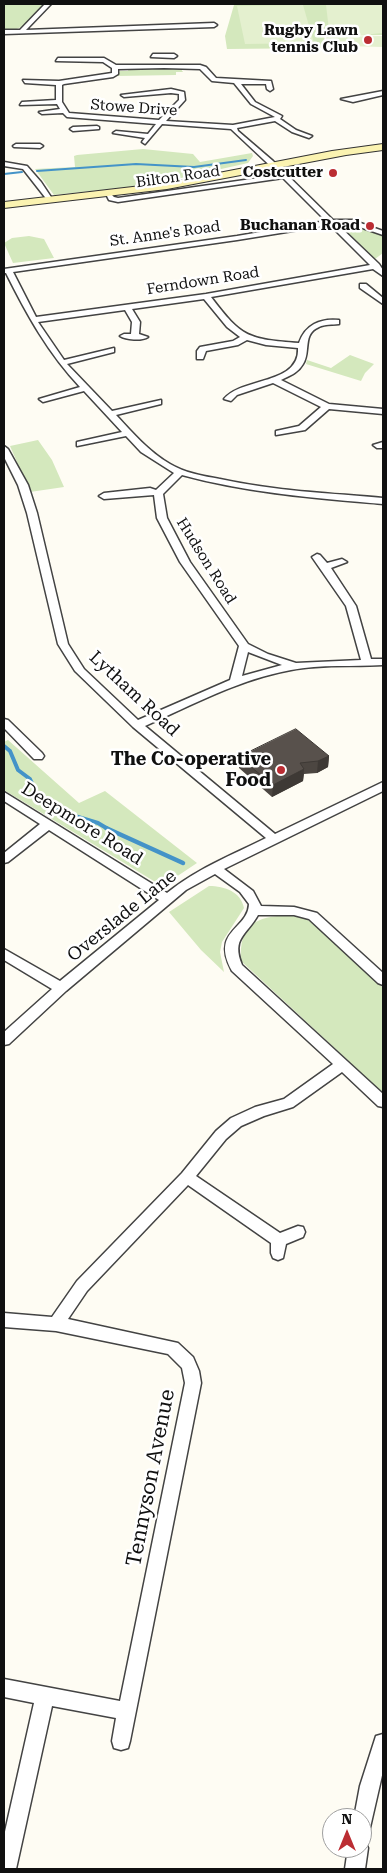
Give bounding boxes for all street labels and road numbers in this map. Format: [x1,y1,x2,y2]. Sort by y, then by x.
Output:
street label: Stowe Drive [90,96,178,120]
street label: Bilton Road [135,162,221,192]
street label: St. Anne's Road [109,217,221,251]
street label: Ferndown Road [145,263,261,299]
street label: Hudson Road [172,515,240,607]
street label: Lytham Road [84,647,184,741]
street label: Deepmore Road [17,778,147,870]
street label: Overslade Lane [63,865,181,967]
street label: Tennyson Avenue [121,1387,181,1569]

